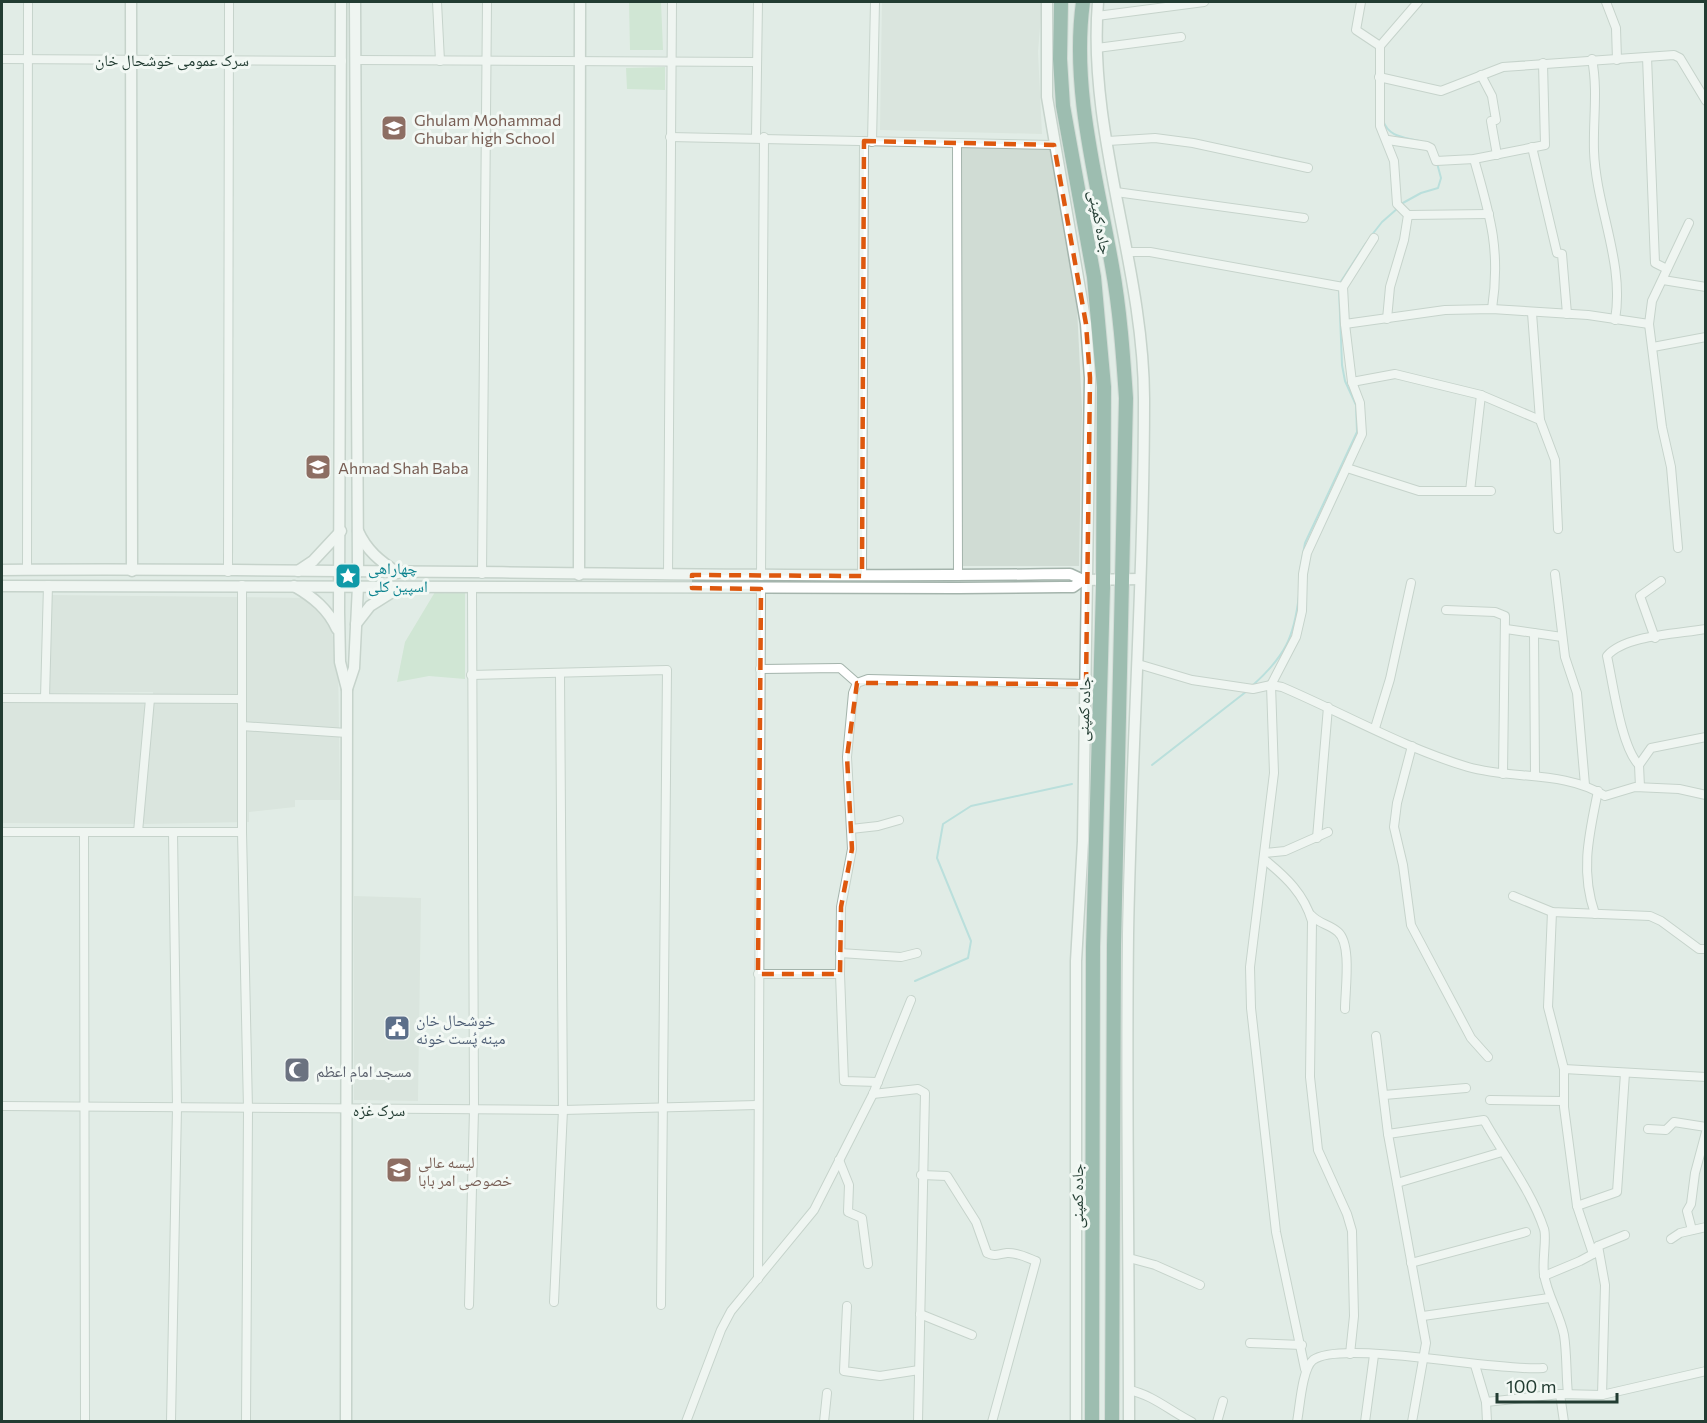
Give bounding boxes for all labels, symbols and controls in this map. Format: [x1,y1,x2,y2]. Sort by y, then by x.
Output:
street label: سرک عمومی خوشحال خان [95,50,249,71]
place label: Ghulam Mohammad Ghubar high School [414,110,561,147]
school or university icon: Ghulam Mohammad Ghubar high School [379,113,409,143]
street label: جاده کمپنی [1083,188,1117,256]
school or university icon: Ahmad Shah Baba [303,452,333,482]
place label: Ahmad Shah Baba [338,458,469,477]
place label: چهاراهی اسپین کلی [368,558,428,597]
place icon: چهاراهی اسپین کلی [333,561,363,591]
street label: جاده کمپنی [1072,676,1096,742]
place label: خوشحال خان مینه پُست خونه [416,1010,506,1048]
public building icon: خوشحال خان مینه پُست خونه [382,1013,412,1043]
mosque icon: مسجد امام اعظم [282,1055,312,1085]
place label: مسجد امام اعظم [316,1061,412,1082]
street label: سرک غزه [353,1100,405,1120]
place label: لیسه عالی خصوصی امر بابا [418,1152,512,1191]
school or university icon: لیسه عالی خصوصی امر بابا [384,1155,414,1185]
street label: جاده کمپنی [1067,1163,1088,1229]
scale bar [1497,1366,1617,1404]
text: 100 m [1506,1375,1556,1397]

